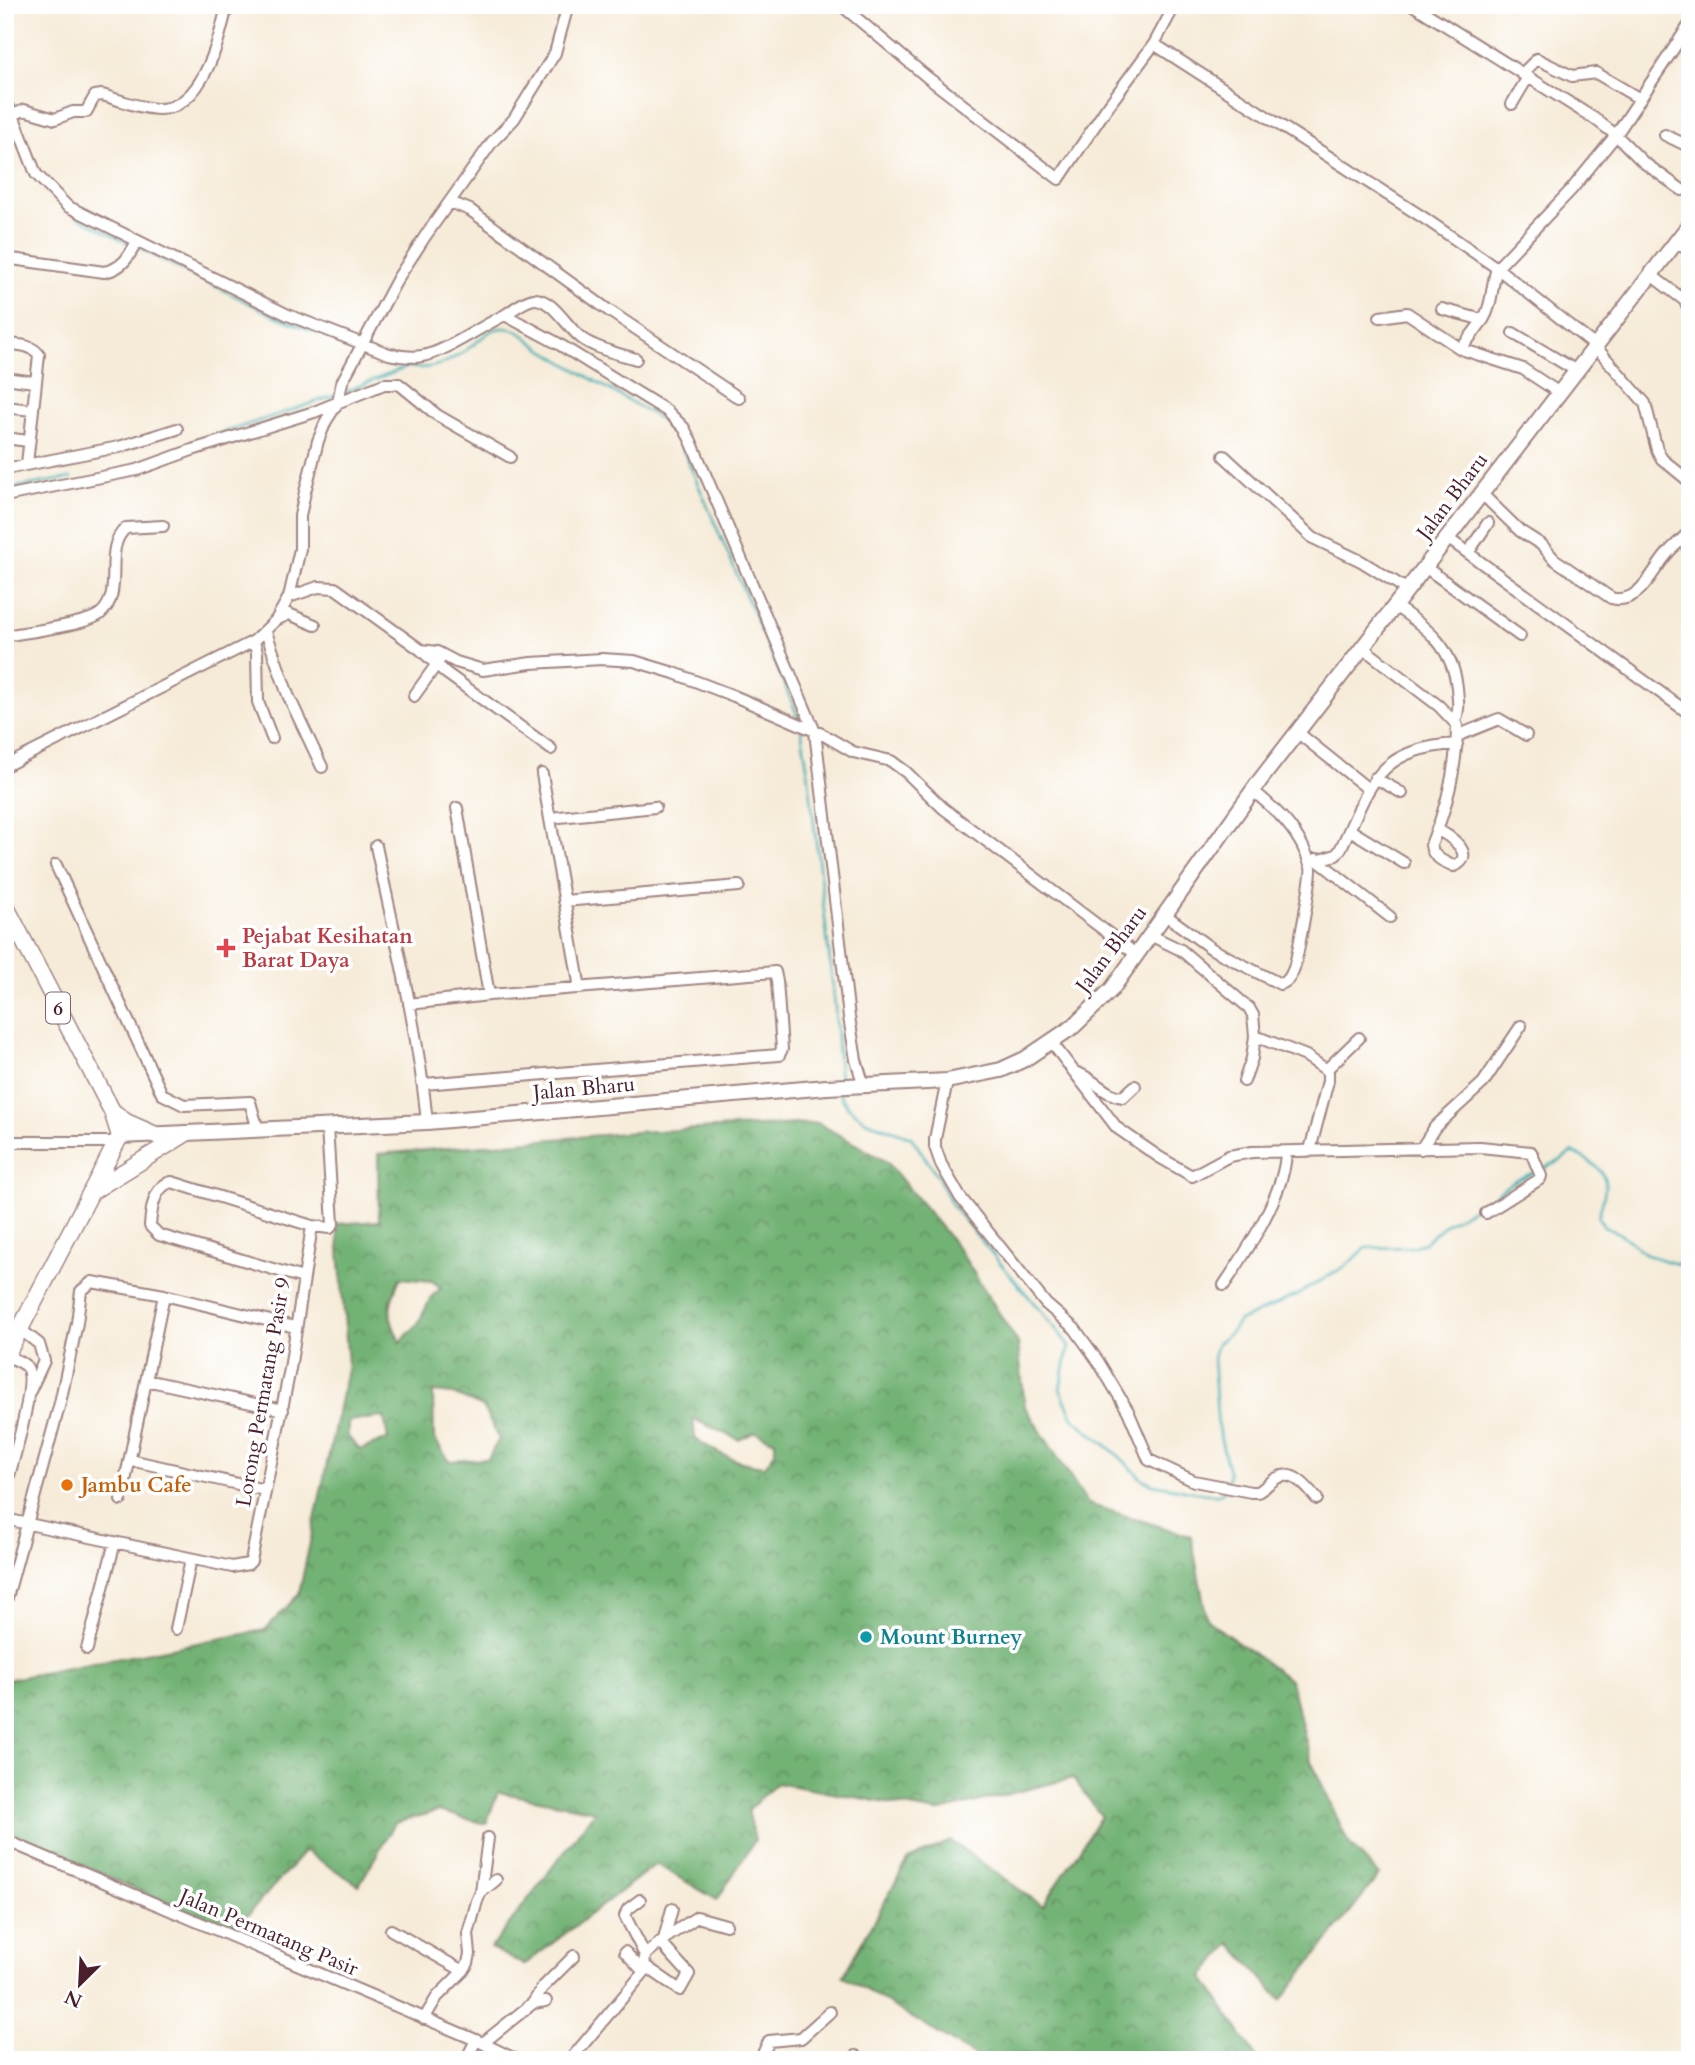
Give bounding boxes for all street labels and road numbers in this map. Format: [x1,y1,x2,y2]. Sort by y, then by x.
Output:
street label: Jalan Bharu [1408,447,1495,548]
street label: Jalan Bharu [1067,900,1154,1001]
road number: 6 [46,992,70,1024]
street label: Jalan Bharu [529,1070,636,1108]
street label: Lorong Permatang Pasir 9 [229,1275,298,1509]
street label: Jalan Permatang Pasir [172,1880,363,1983]

